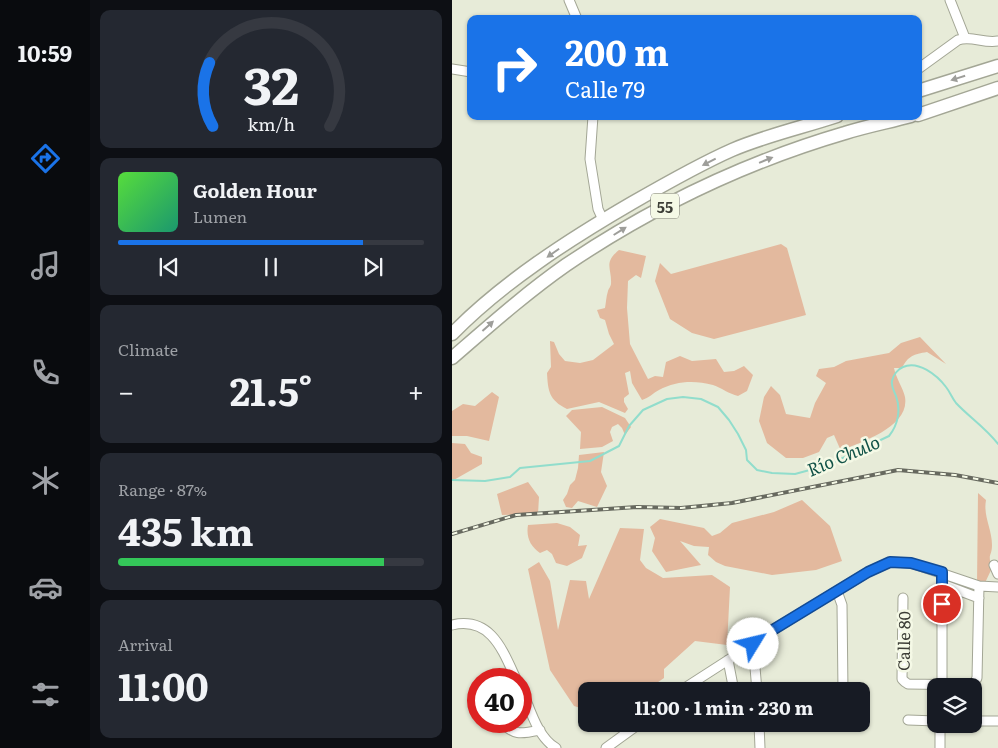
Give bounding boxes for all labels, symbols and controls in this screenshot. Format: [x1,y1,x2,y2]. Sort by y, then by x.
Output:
text: 200 m [565,25,669,77]
icon: right [482,35,547,100]
text: 10:59 [18,36,72,69]
text: 32 [243,44,299,121]
text: Calle 79 [565,72,645,105]
one-way arrow [950,75,965,83]
text: km/h [247,110,295,137]
icon: directions [28,141,63,176]
one-way arrow [759,156,774,164]
one-way arrow [702,158,716,166]
text: Golden Hour [193,176,317,204]
road number: 55 [651,194,679,218]
text: Lumen [193,204,247,228]
one-way arrow [614,227,627,236]
icon: music [28,248,63,283]
one-way arrow [547,248,560,258]
icon: previous [155,253,183,281]
icon: pause [257,253,285,281]
icon: next [359,253,387,281]
one-way arrow [482,320,494,332]
text: Climate [118,337,178,361]
icon: phone [28,355,63,390]
text: 21.5° [230,361,312,418]
text: − [118,369,134,411]
text: + [408,369,424,411]
water label: Río Chulo [802,428,884,482]
icon: climate [28,463,63,498]
text: Range · 87% [118,477,207,501]
text: 435 km [118,501,254,558]
icon: car [28,570,63,605]
pin [921,583,963,625]
icon: arrive [928,590,956,618]
street label: Calle 80 [890,611,916,671]
position arrow [726,617,778,669]
text: Arrival [118,632,173,656]
text: 11:00 [118,656,209,713]
speed limit sign: 40 [467,668,532,733]
icon: filters [28,677,63,712]
map controls [927,678,982,733]
button: layers [927,678,982,733]
text: 11:00 · 1 min · 230 m [634,693,814,721]

